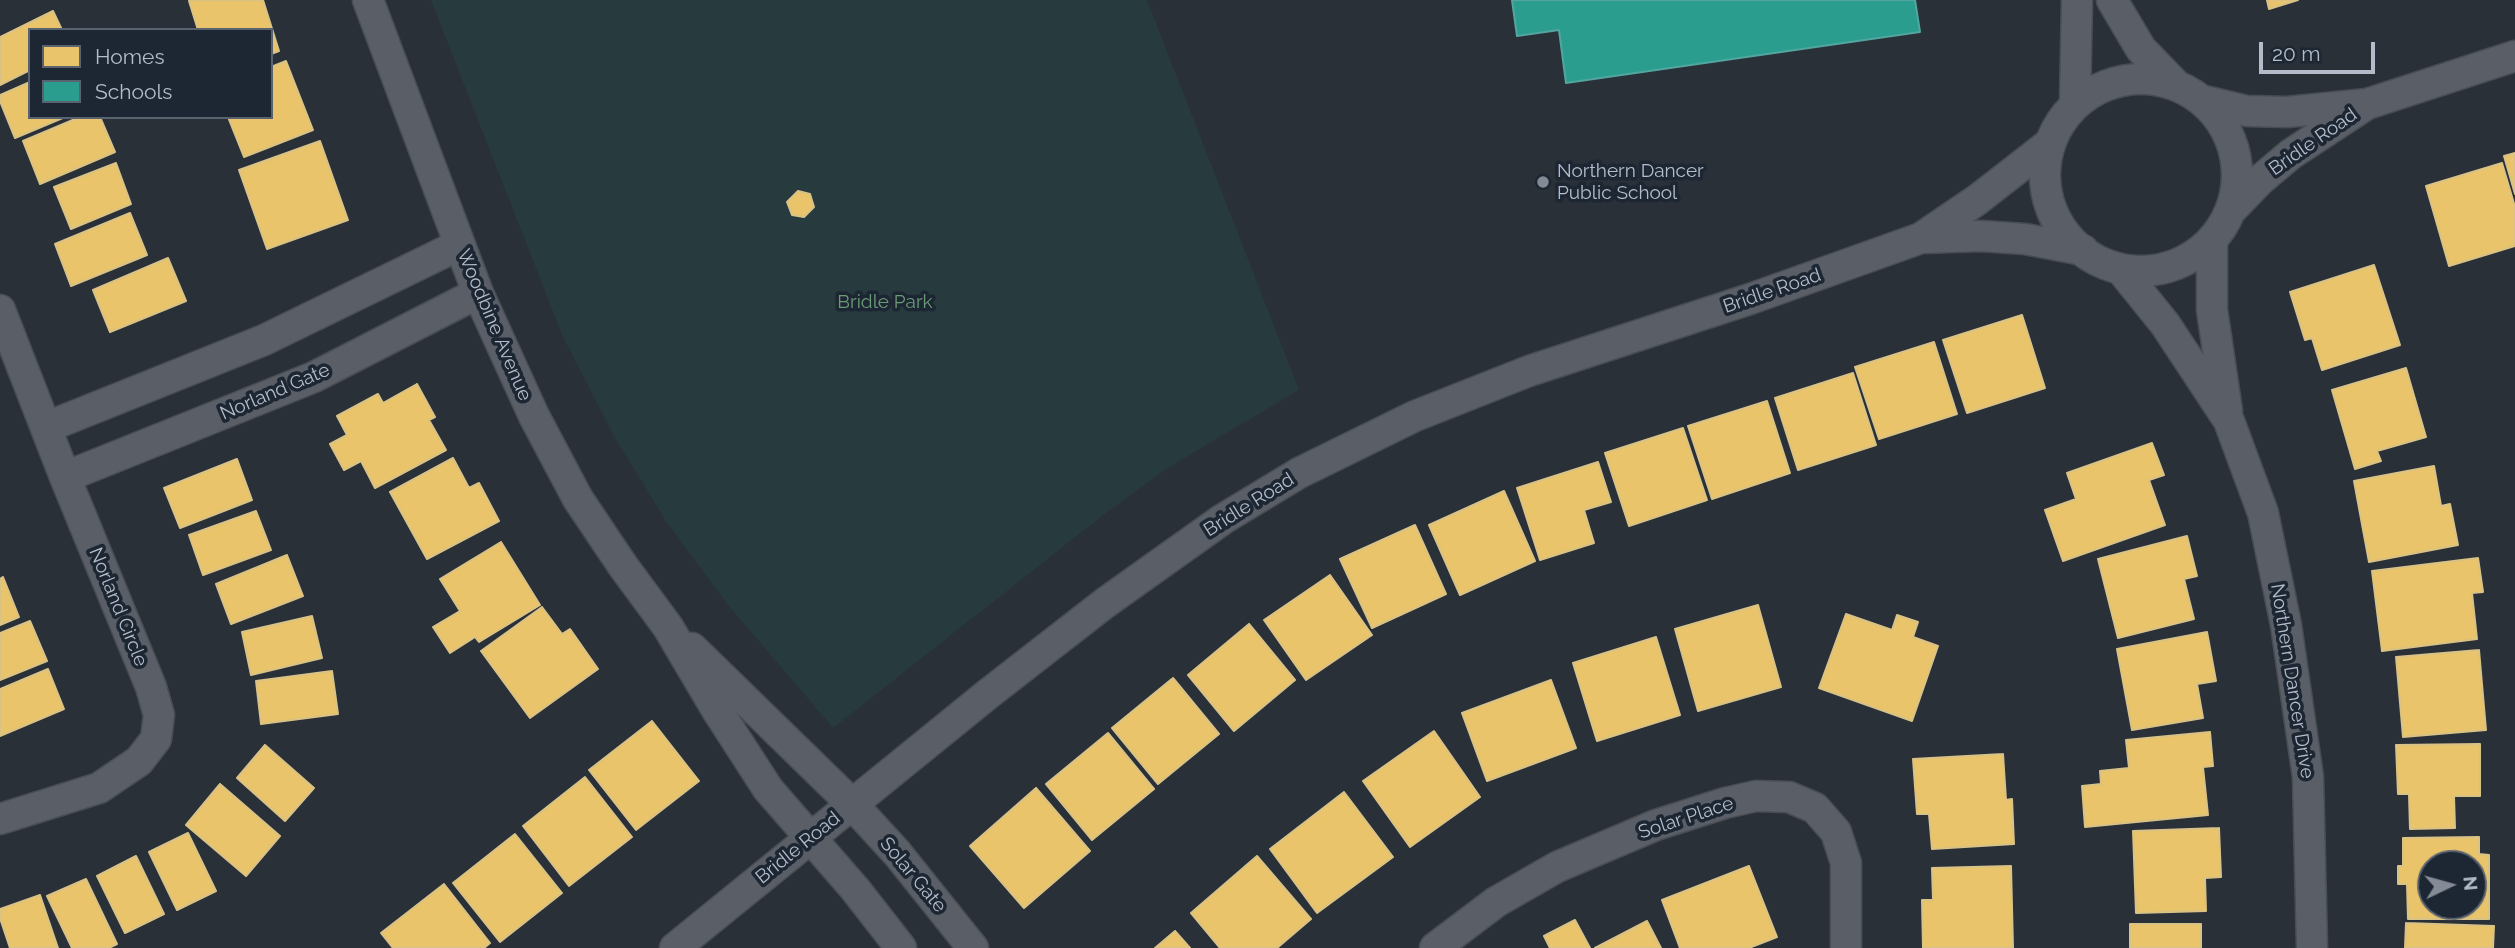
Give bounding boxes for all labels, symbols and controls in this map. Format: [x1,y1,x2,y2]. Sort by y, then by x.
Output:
legend [28,28,273,119]
scale bar [2263,28,2378,72]
text: 20 m [2272,41,2320,66]
text: Homes [95,44,165,69]
text: Schools [95,79,172,104]
street label: Bridle Road [2265,103,2361,181]
place label: Northern Dancer Public School [1557,160,1704,204]
marker: Northern Dancer Public School [1535,174,1551,190]
street label: Woodbine Avenue [452,246,536,404]
street label: Bridle Road [1720,264,1824,318]
park label: Bridle Park [837,291,933,313]
street label: Norland Gate [217,359,333,425]
street label: Bridle Road [1200,468,1298,542]
street label: Norland Circle [84,544,152,670]
street label: Northern Dancer Drive [2265,582,2319,780]
street label: Solar Place [1636,792,1736,844]
street label: Bridle Road [751,807,845,889]
street label: Solar Gate [875,833,951,917]
north arrow [2417,850,2487,920]
text: N [2459,875,2483,892]

